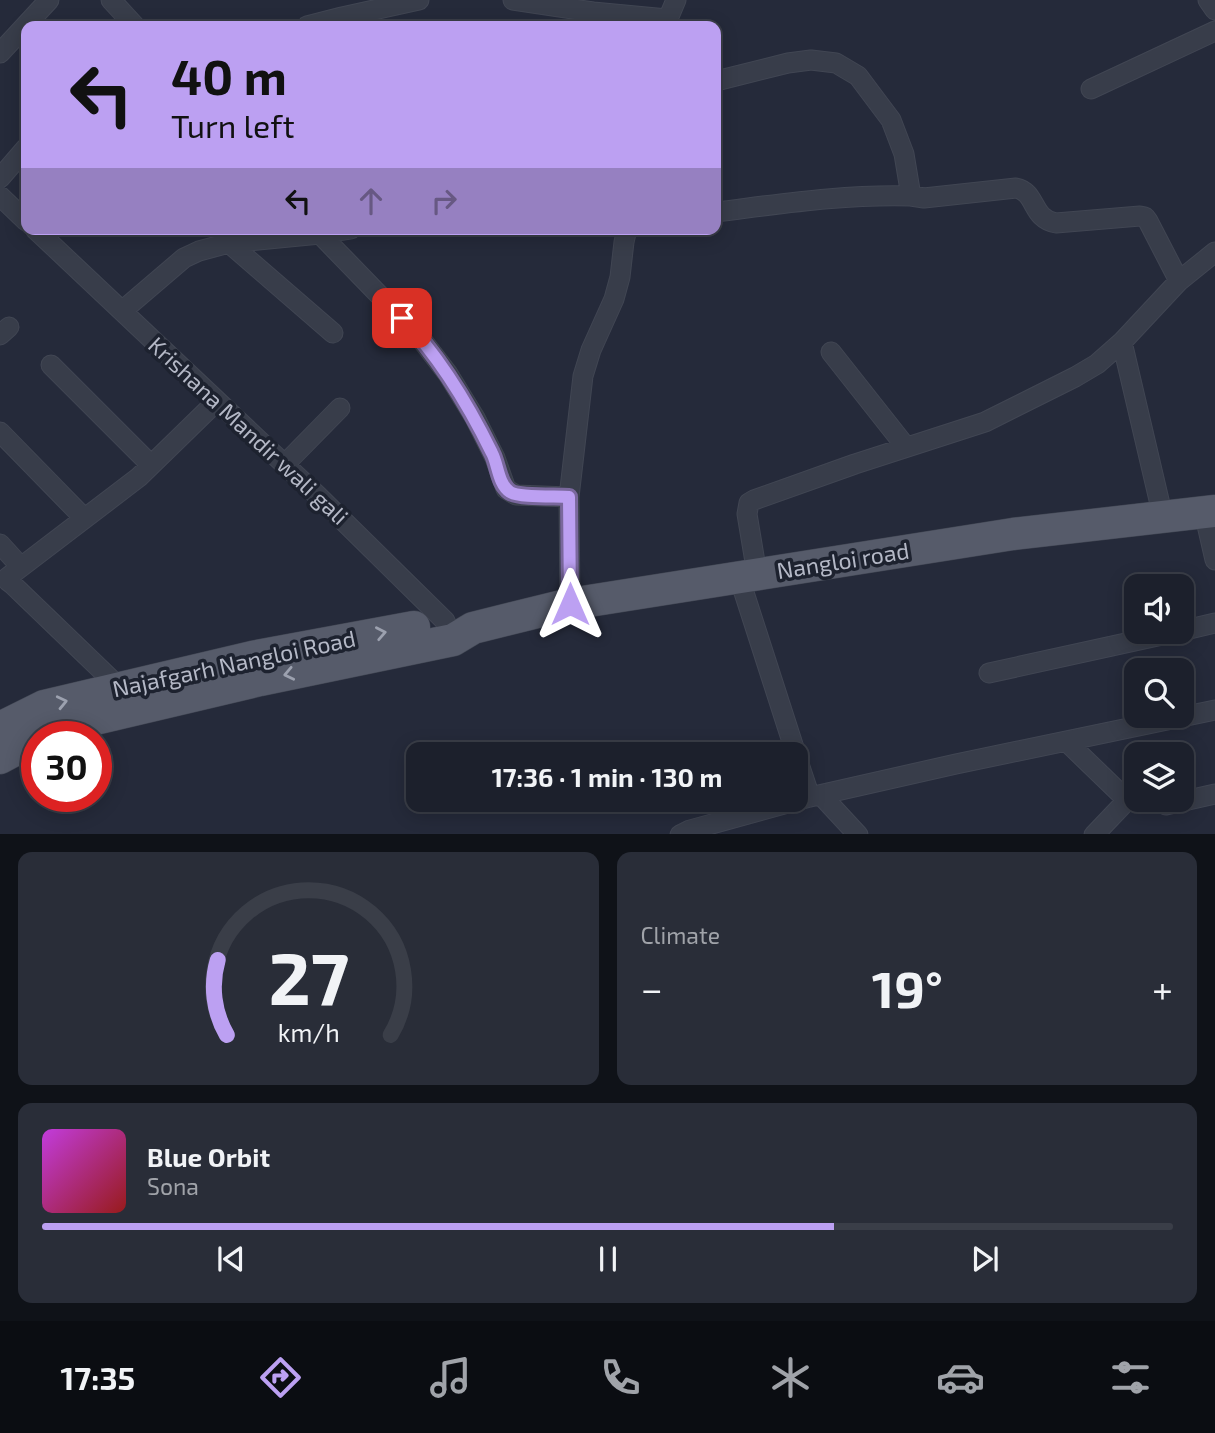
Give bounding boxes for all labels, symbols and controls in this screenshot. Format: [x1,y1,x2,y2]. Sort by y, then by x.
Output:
text: 40 m [171,46,287,105]
icon: left [56,49,147,140]
text: Turn left [171,106,295,144]
icon: left [279,182,317,220]
icon: ahead [352,182,390,220]
icon: right [425,182,463,220]
pin [372,288,432,348]
icon: arrive [383,299,421,337]
street label: Krishana Mandir wali gali [143,330,354,530]
street label: Nangloi road [775,536,911,584]
position arrow [533,567,607,641]
map controls [1124,574,1194,812]
button: sound [1124,574,1194,644]
street label: Najafgarh Nangloi Road [110,624,358,702]
one-way arrow [375,626,386,641]
button: search [1124,658,1194,728]
one-way arrow [283,666,295,681]
one-way arrow [56,696,68,710]
speed limit sign: 30 [21,721,112,812]
button: layers [1124,742,1194,812]
text: 17:36 · 1 min · 130 m [492,761,722,792]
text: Climate [641,921,720,949]
text: 27 [268,932,349,1020]
text: 19° [872,956,943,1018]
text: − [641,965,663,1011]
text: + [1152,965,1173,1011]
text: km/h [277,1016,339,1046]
text: Blue Orbit [147,1141,270,1172]
text: Sona [147,1172,199,1200]
icon: previous [212,1240,250,1278]
icon: pause [589,1240,627,1278]
icon: next [966,1240,1004,1278]
icon: directions [256,1353,305,1402]
icon: music [426,1353,475,1402]
icon: phone [596,1353,645,1402]
icon: climate [766,1353,815,1402]
icon: car [936,1353,985,1402]
icon: filters [1106,1353,1155,1402]
text: 17:35 [60,1358,135,1396]

